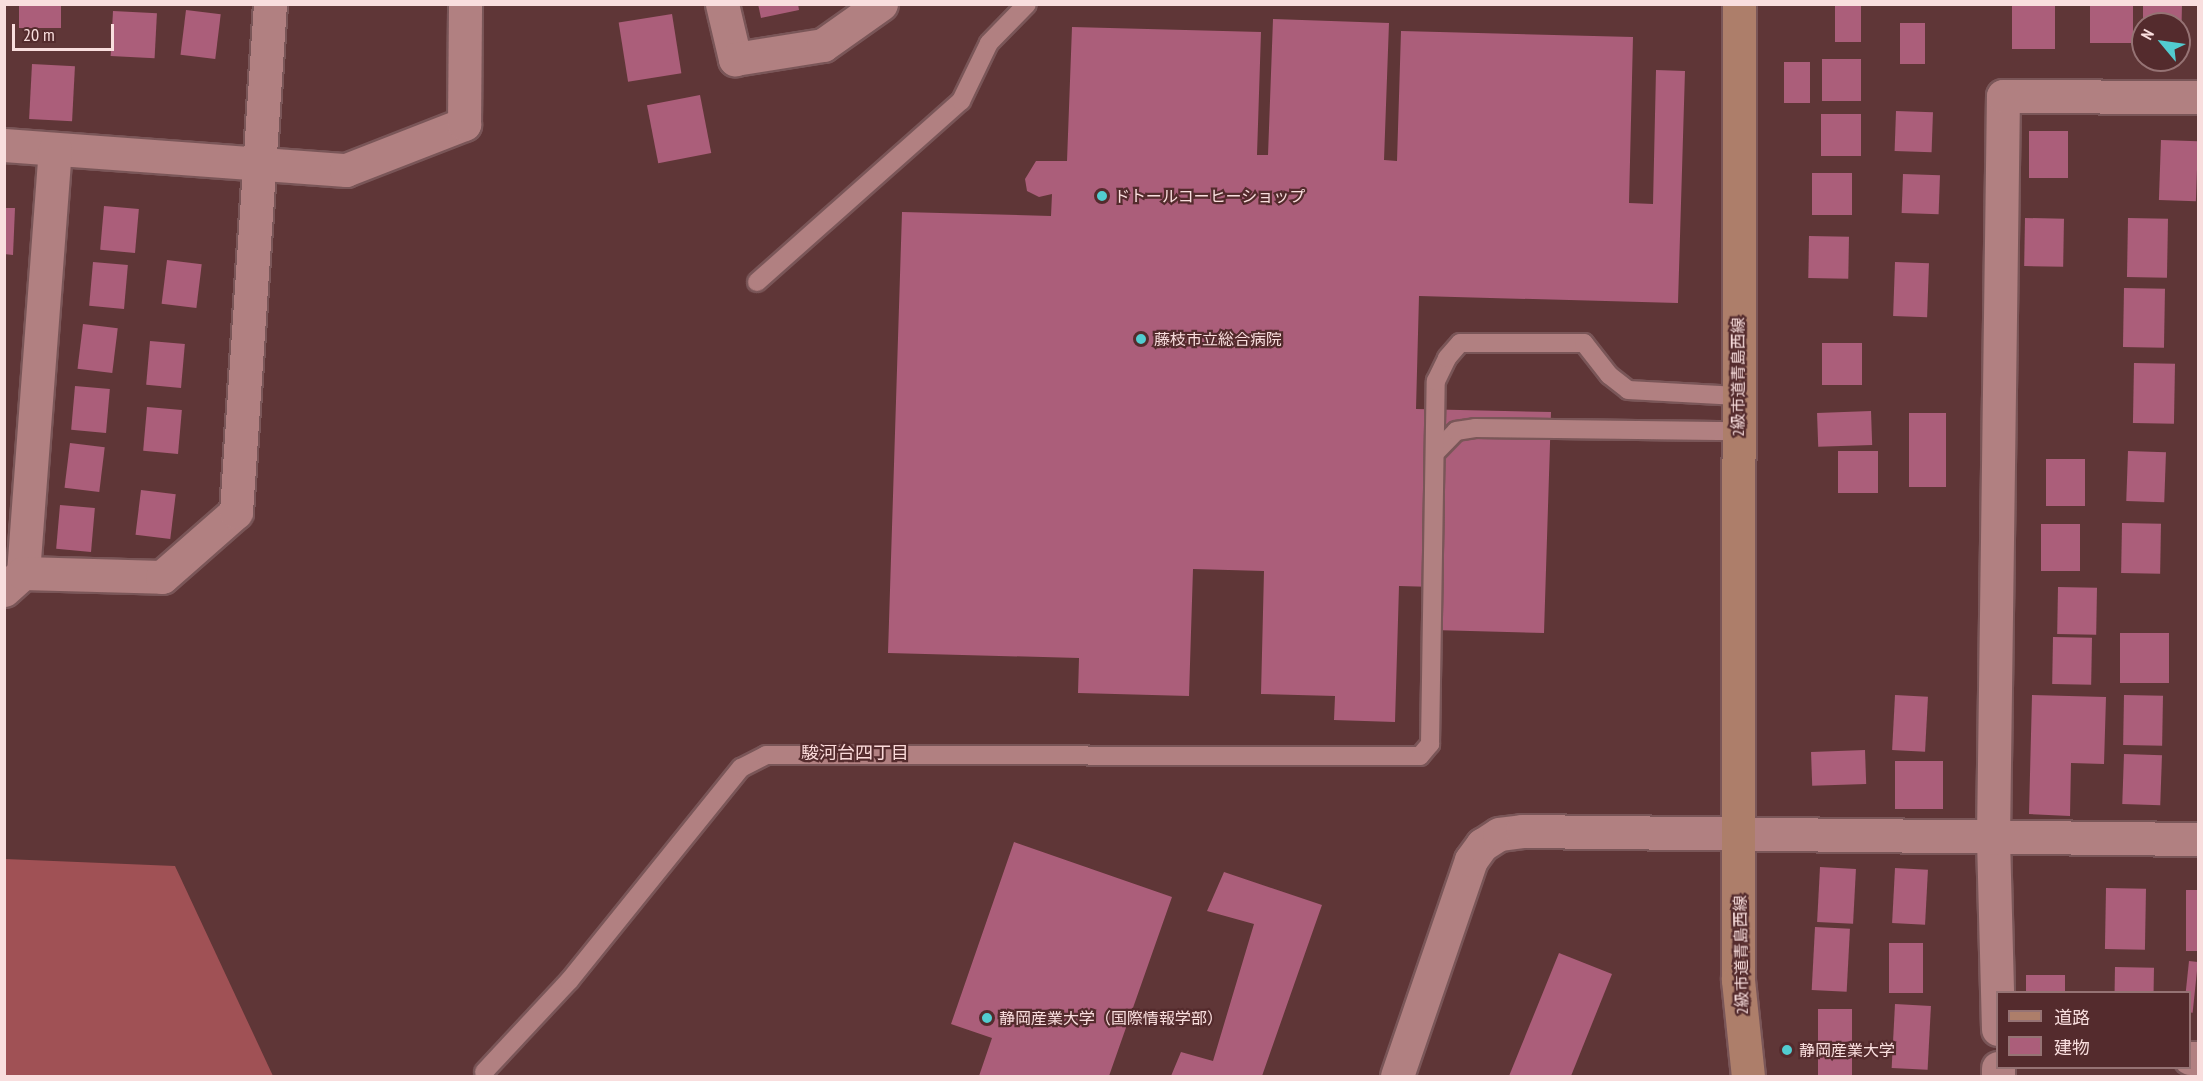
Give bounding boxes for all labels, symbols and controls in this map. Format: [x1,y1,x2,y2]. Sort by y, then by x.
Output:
scale bar [15,12,117,50]
north arrow [2131,12,2191,72]
text: 20 m [23,23,55,46]
text: N [2136,26,2158,43]
place label: ドトールコーヒーショップ [1114,186,1306,206]
marker: ドトールコーヒーショップ [1095,189,1109,203]
street label: 2級市道青島西線 [1728,317,1748,437]
place label: 藤枝市立総合病院 [1154,329,1282,349]
marker: 藤枝市立総合病院 [1132,330,1150,348]
district label: 駿河台四丁目 [801,742,909,764]
street label: 2級市道青島西線 [1730,895,1752,1015]
legend [1996,991,2191,1069]
text: 道路 [2054,1006,2090,1029]
place label: 静岡産業大学（国際情報学部） [999,1008,1223,1028]
marker: 静岡産業大学（国際情報学部） [980,1011,994,1025]
text: 建物 [2054,1036,2090,1059]
place label: 静岡産業大学 [1799,1040,1895,1060]
marker: 静岡産業大学 [1780,1043,1794,1057]

